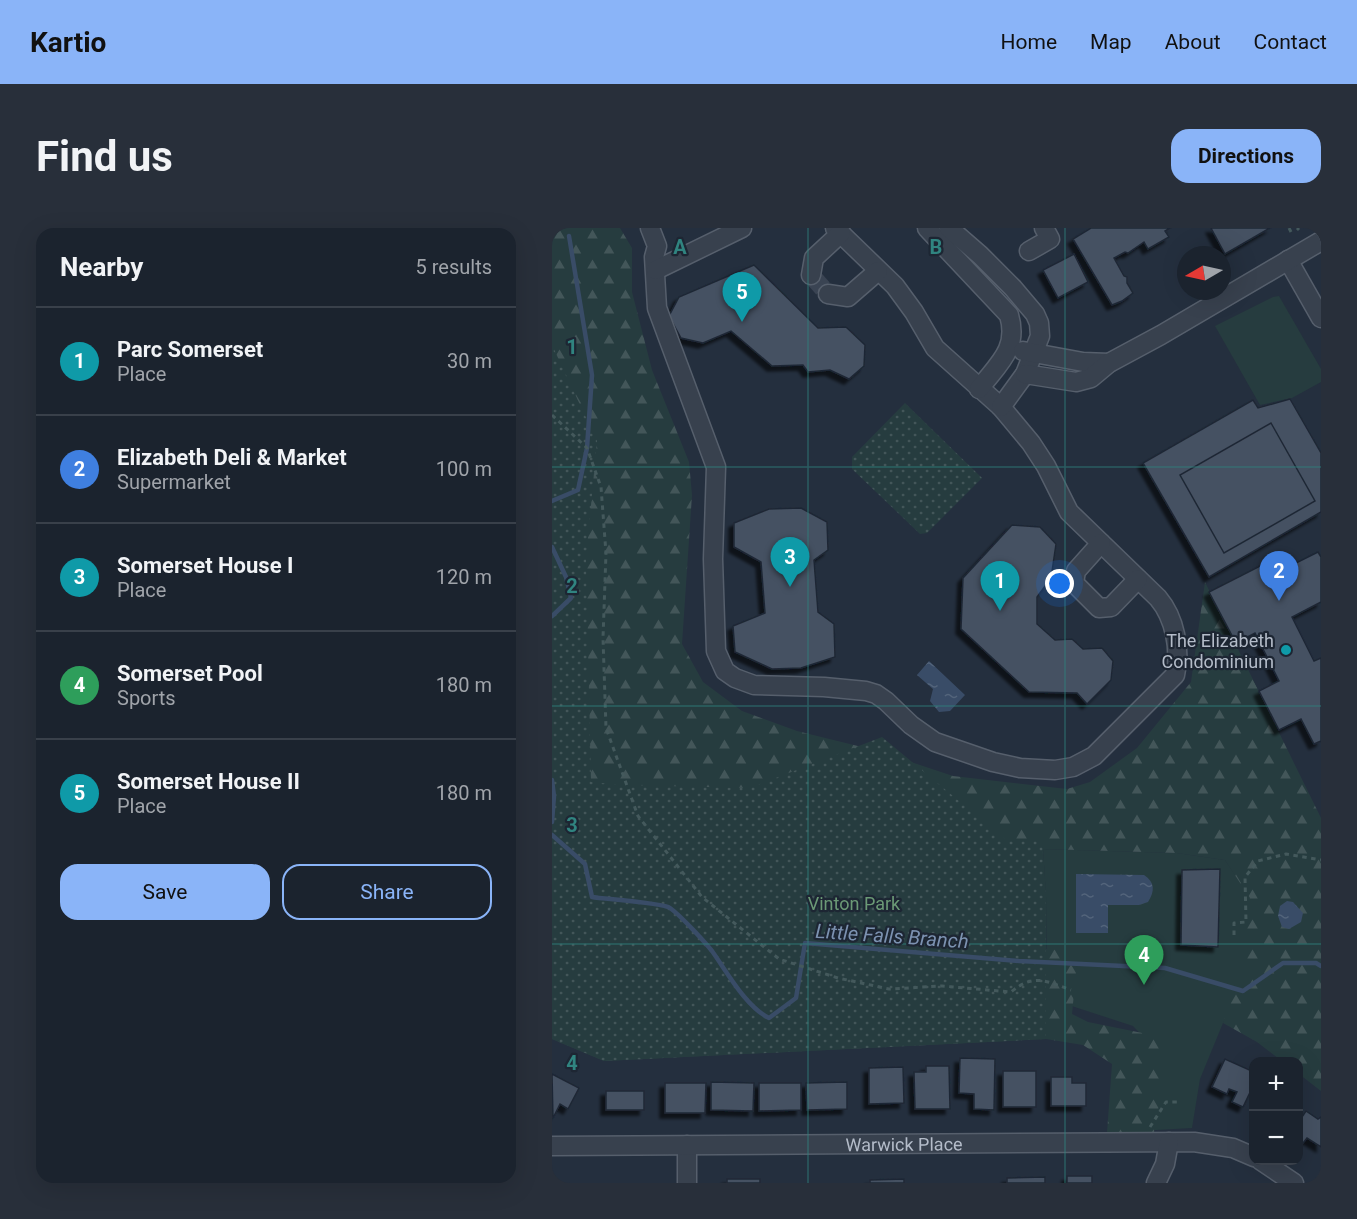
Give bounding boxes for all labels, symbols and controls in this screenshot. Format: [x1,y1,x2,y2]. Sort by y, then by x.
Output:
text: Kartio [30,26,106,59]
text: Home [1001,30,1057,54]
text: Map [1090,30,1132,54]
text: About [1165,30,1221,54]
text: Contact [1254,30,1327,54]
button: Directions [1171,129,1321,183]
text: Find us [36,132,173,181]
text: A [673,235,687,259]
text: B [930,235,942,259]
north arrow [1177,246,1231,300]
text: Nearby [60,252,143,282]
text: 5 results [416,255,492,279]
pin: 5 [722,272,762,322]
text: 1 [566,335,578,359]
text: Parc Somerset [117,337,263,362]
text: 1 [74,349,85,373]
text: 30 m [447,349,492,373]
text: Place [117,362,166,386]
text: Elizabeth Deli & Market [117,445,347,470]
text: 2 [74,457,85,481]
text: 100 m [436,457,492,481]
text: Supermarket [117,470,231,494]
pin: 3 [770,538,810,587]
pin: 2 [1260,552,1298,601]
text: Somerset House I [117,553,293,578]
pin: 1 [980,562,1020,611]
text: 3 [74,565,85,589]
text: 120 m [436,565,492,589]
your location [1045,569,1074,598]
text: 2 [566,574,578,598]
text: Place [117,578,166,602]
place label: The Elizabeth Condominium [1161,630,1274,672]
marker: The Elizabeth Condominium [1279,643,1293,657]
text: Somerset Pool [117,661,263,686]
text: 4 [74,673,85,697]
text: 180 m [436,673,492,697]
text: Sports [117,686,176,710]
text: Somerset House II [117,769,300,794]
text: 5 [74,781,85,805]
text: 180 m [436,781,492,805]
text: Place [117,794,166,818]
text: 3 [566,813,578,837]
button: Save [60,864,270,920]
button: Share [282,864,492,920]
park label: Vinton Park [808,893,901,914]
water label: Little Falls Branch [815,919,969,953]
pin: 4 [1124,936,1164,985]
text: 4 [566,1051,578,1075]
map controls [1249,1057,1303,1165]
button: + [1249,1057,1303,1111]
button: − [1249,1111,1303,1165]
street label: Warwick Place [845,1133,963,1155]

